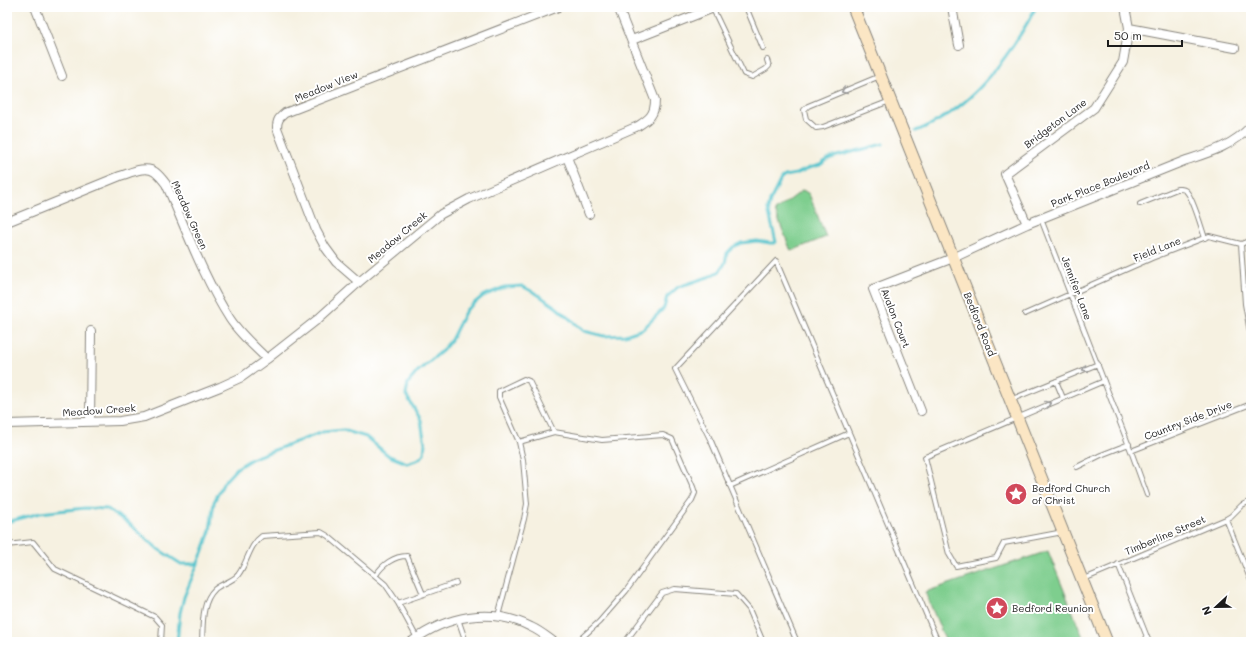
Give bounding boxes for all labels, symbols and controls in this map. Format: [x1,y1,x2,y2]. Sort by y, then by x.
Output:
scale bar [1108,22,1182,48]
text: 50 m [1114,27,1142,43]
street label: Meadow View [292,67,360,105]
one-way arrow [841,86,849,94]
street label: Bridgeton Lane [1021,95,1089,151]
street label: Park Place Boulevard [1049,158,1151,210]
street label: Meadow Green [169,178,211,252]
street label: Meadow Creek [364,208,430,266]
street label: Field Lane [1131,233,1183,265]
street label: Jennifer Lane [1058,254,1096,322]
street label: Avalon Court [878,286,914,350]
street label: Bedford Road [961,290,999,358]
one-way arrow [1081,365,1088,373]
street label: Country Side Drive [1142,397,1234,443]
street label: Meadow Creek [62,400,136,420]
one-way arrow [1044,401,1051,409]
place icon: Bedford Church of Christ [1003,481,1029,507]
place label: Bedford Church of Christ [1032,481,1110,507]
street label: Timberline Street [1122,512,1208,558]
north arrow [1196,587,1236,627]
place icon: Bedford Reunion [984,595,1010,621]
place label: Bedford Reunion [1012,601,1093,615]
text: N [1198,604,1215,618]

